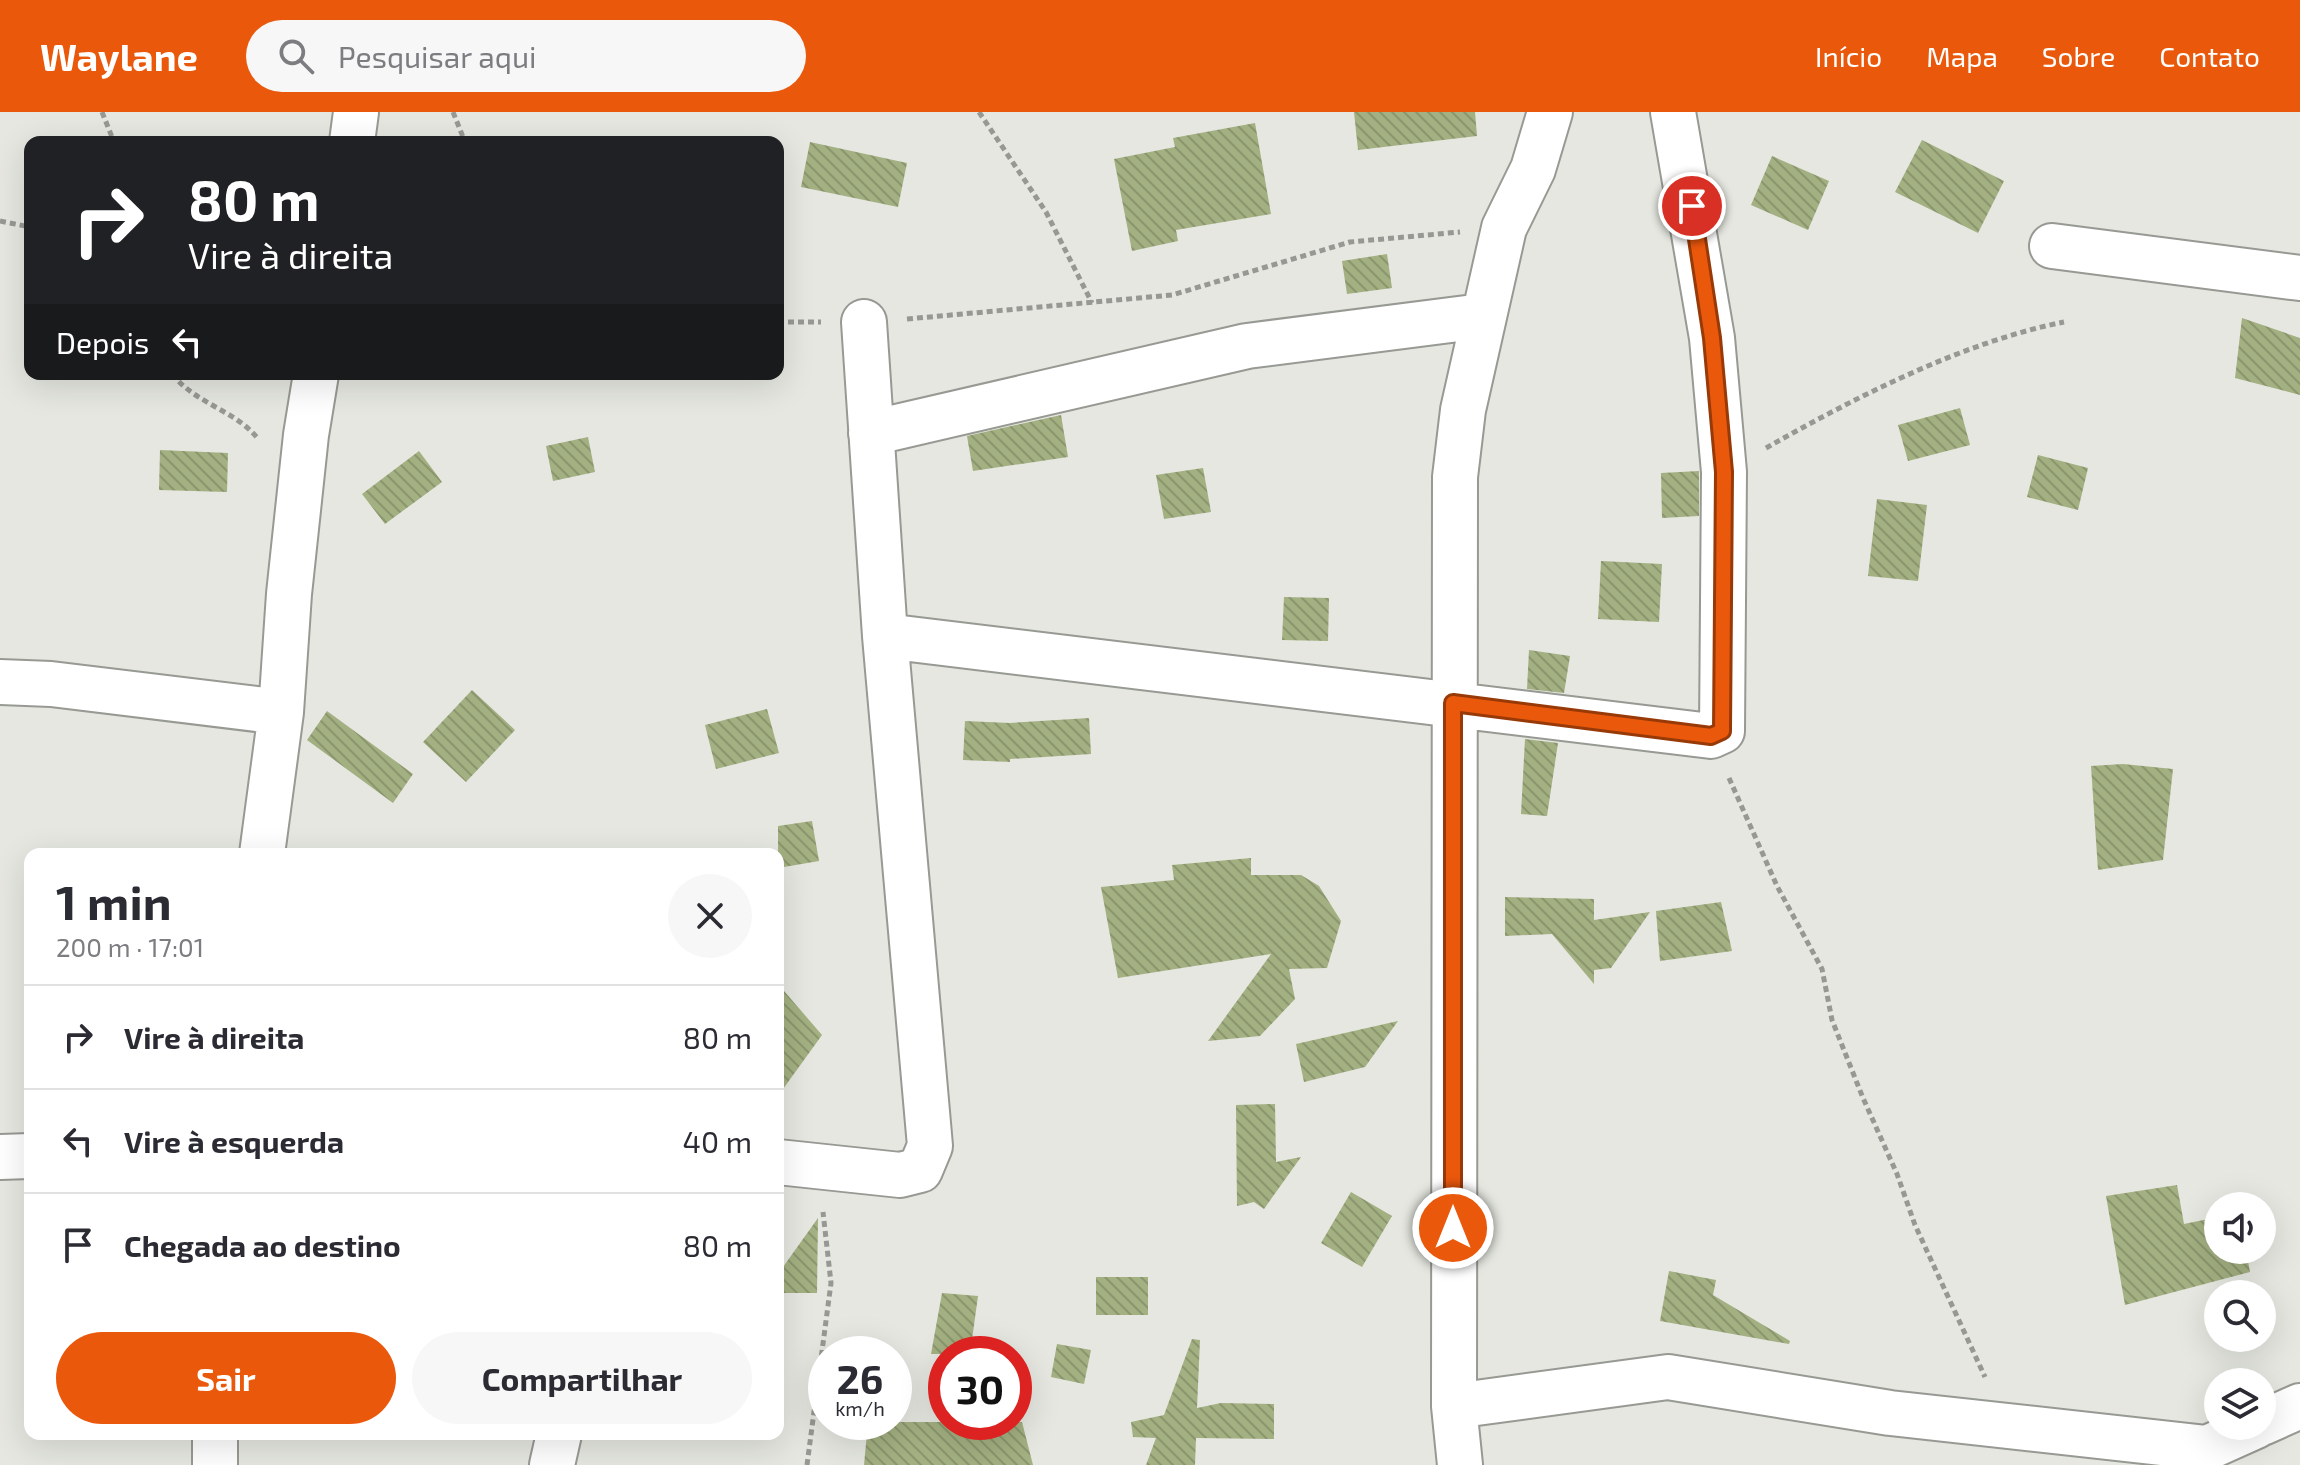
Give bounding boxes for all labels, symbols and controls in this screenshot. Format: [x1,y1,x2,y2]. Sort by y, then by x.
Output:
search box [246,20,806,92]
text: Waylane [40,33,198,79]
icon: search [274,34,318,78]
text: Pesquisar aqui [338,38,536,74]
text: Início [1815,39,1882,73]
text: Mapa [1926,39,1998,73]
text: Sobre [2042,39,2115,73]
text: Contato [2159,39,2260,73]
text: 80 m [188,165,320,232]
icon: right [56,168,160,272]
pin [1658,172,1726,240]
icon: arrive [1670,184,1714,228]
text: Vire à direita [188,233,393,276]
icon: left [165,320,209,364]
text: Depois [56,324,149,360]
text: 1 min [56,872,172,930]
button: close [668,874,752,958]
text: 200 m · 17:01 [56,931,204,962]
icon: right [56,1015,100,1059]
text: Vire à direita [124,1019,304,1055]
text: 80 m [683,1019,752,1055]
icon: left [56,1119,100,1163]
text: Vire à esquerda [124,1123,344,1159]
text: 40 m [682,1123,752,1159]
position arrow [1411,1186,1495,1270]
map controls [2204,1192,2276,1440]
button: sound [2204,1192,2276,1264]
icon: arrive [56,1223,100,1267]
text: Chegada ao destino [124,1227,401,1263]
text: 80 m [683,1227,752,1263]
button: search [2204,1280,2276,1352]
button: Sair [56,1332,396,1424]
button: Compartilhar [412,1332,752,1424]
speed limit sign: 30 [928,1336,1032,1440]
text: 26 [837,1354,883,1402]
button: layers [2204,1368,2276,1440]
text: km/h [835,1396,885,1420]

